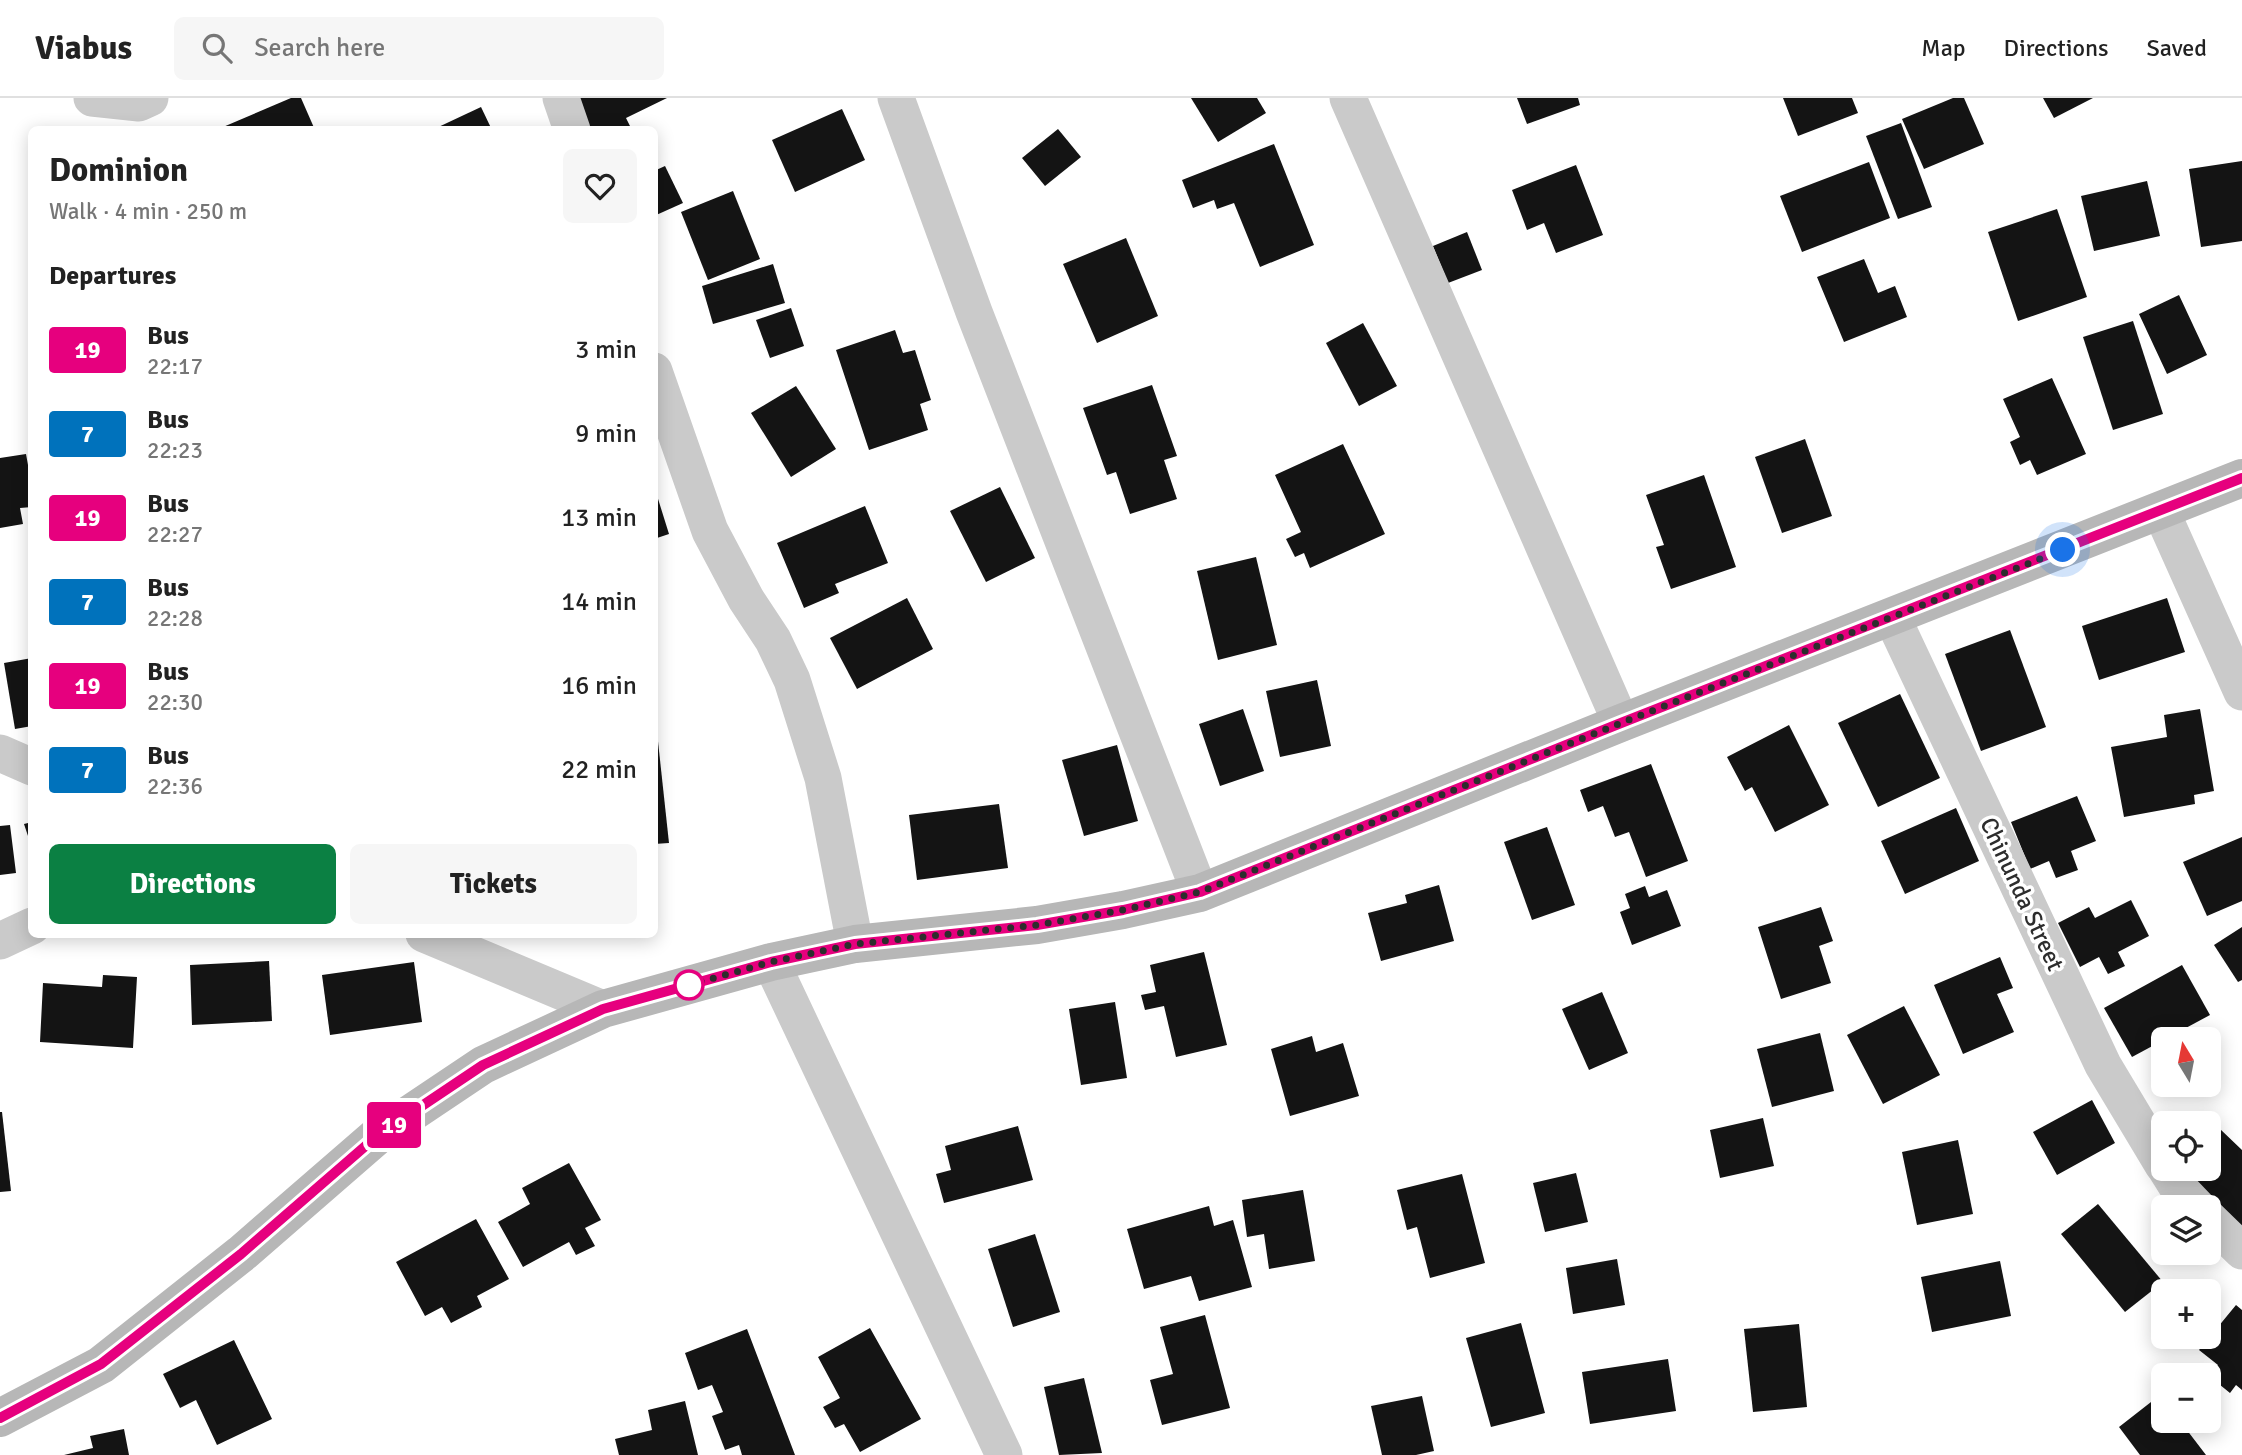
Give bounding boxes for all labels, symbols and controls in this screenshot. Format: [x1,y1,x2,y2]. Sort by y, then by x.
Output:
search box [174,17,664,80]
text: Viabus [35,28,132,69]
icon: search [198,29,236,67]
text: Search here [254,32,385,64]
text: Map [1921,33,1966,63]
text: Directions [2004,33,2109,63]
text: Saved [2147,33,2207,63]
button: heart [563,149,637,223]
text: Dominion [49,150,188,191]
text: Walk · 4 min · 250 m [49,197,247,226]
text: Departures [49,260,176,292]
text: Bus [147,320,189,352]
text: 3 min [575,334,637,366]
text: 19 [75,335,100,365]
text: 22:17 [147,352,203,381]
text: Bus [147,404,189,436]
text: 9 min [575,418,637,450]
text: 7 [81,419,94,449]
text: 22:23 [147,436,203,465]
text: Bus [147,488,189,520]
text: 13 min [561,502,637,534]
text: 19 [75,503,100,533]
text: 22:27 [147,520,203,549]
your location [2045,532,2080,567]
text: Bus [147,572,189,604]
text: 14 min [561,586,637,618]
text: 7 [81,587,94,617]
text: 22:28 [147,604,203,633]
text: Bus [147,656,189,688]
text: 16 min [561,670,637,702]
text: 19 [75,671,100,701]
text: 22:30 [147,688,203,717]
text: Bus [147,740,189,772]
text: 22 min [561,754,637,786]
text: 7 [81,755,94,785]
text: 22:36 [147,772,203,801]
street label: Chinunda Street [1973,812,2071,976]
button: Directions [49,844,336,924]
button: Tickets [350,844,637,924]
unlabelled marker [674,970,704,1000]
north arrow [2151,1027,2221,1097]
map controls [2151,1027,2221,1433]
line badge: 19 [362,1102,426,1148]
text: 19 [381,1110,407,1140]
button: locate [2151,1111,2221,1181]
button: layers [2151,1195,2221,1265]
button: + [2151,1279,2221,1349]
button: − [2151,1363,2221,1433]

